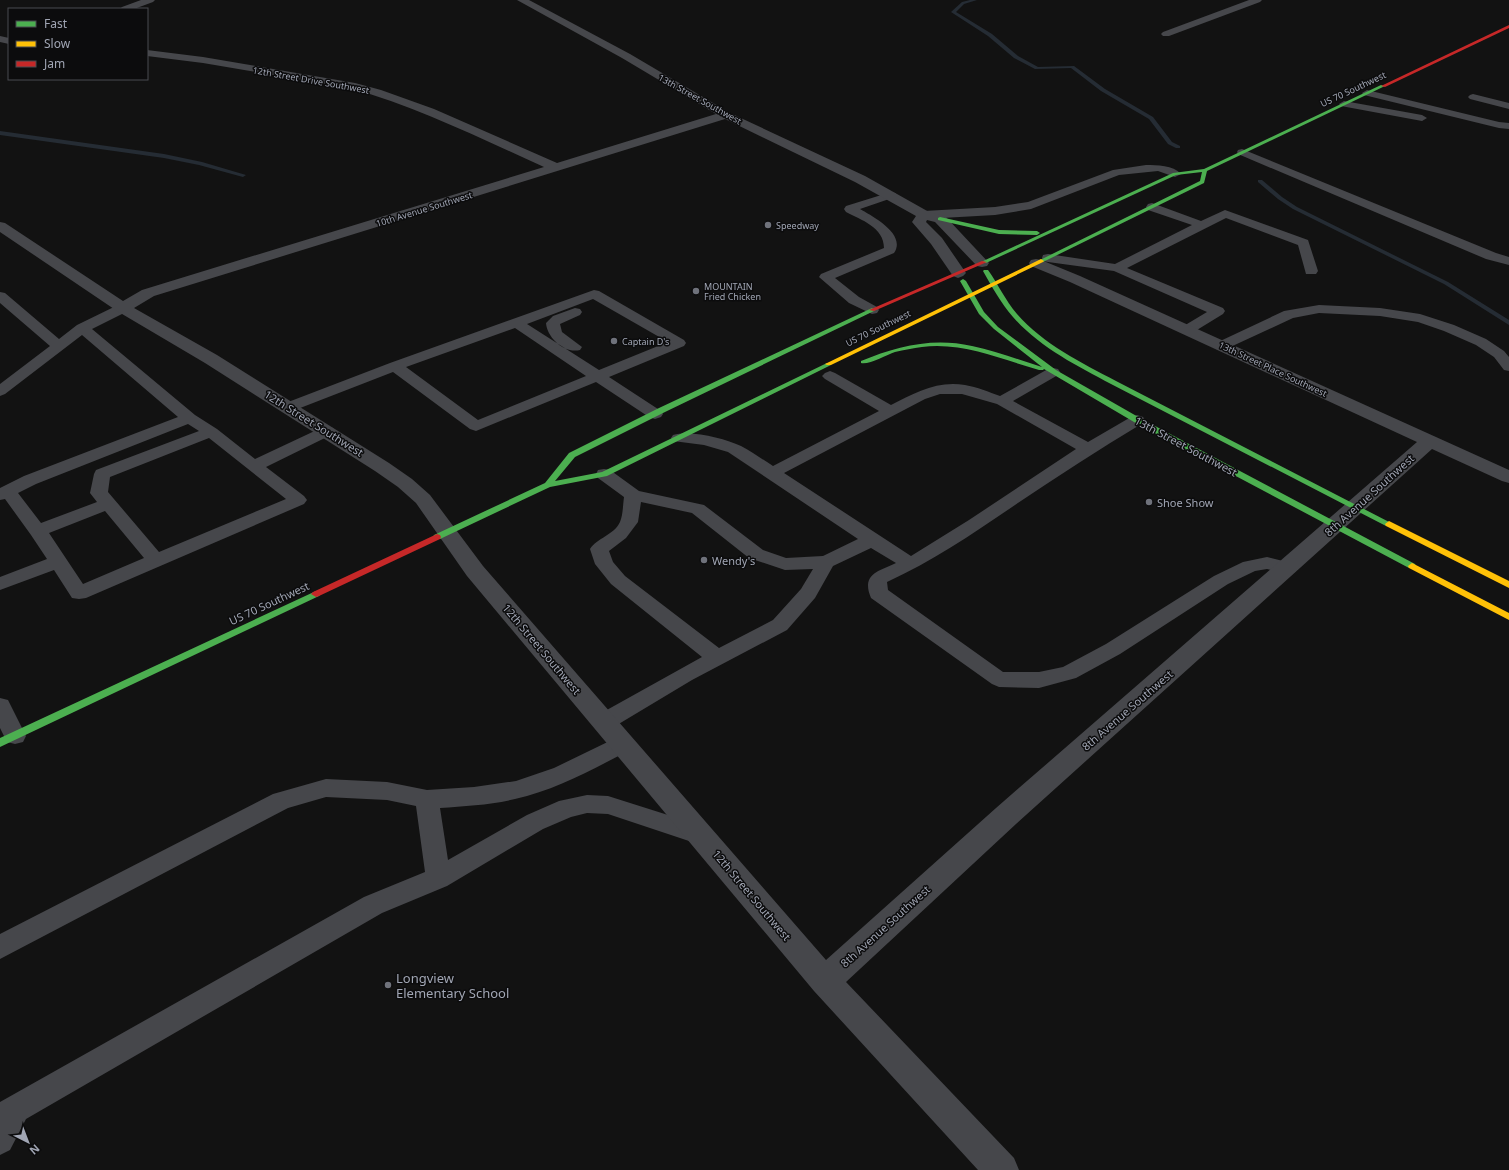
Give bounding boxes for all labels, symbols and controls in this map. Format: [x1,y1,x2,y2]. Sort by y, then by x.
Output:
legend [8,8,148,80]
text: Fast [44,15,68,32]
text: Slow [44,35,71,52]
text: Jam [43,55,65,72]
street label: 12th Street Drive Southwest [252,63,371,97]
street label: US 70 Southwest [1318,68,1389,110]
street label: 13th Street Southwest [656,71,745,128]
street label: 10th Avenue Southwest [374,188,474,230]
place label: Speedway [776,219,819,232]
marker: Speedway [763,220,773,230]
place label: MOUNTAIN Fried Chicken [704,280,761,303]
marker: MOUNTAIN Fried Chicken [691,286,701,296]
street label: US 70 Southwest [843,306,913,349]
place label: Captain D's [622,335,669,348]
marker: Captain D's [609,336,619,346]
street label: 13th Street Place Southwest [1217,338,1330,400]
street label: 12th Street Southwest [262,386,366,460]
street label: 13th Street Southwest [1132,413,1240,479]
street label: 8th Avenue Southwest [1321,451,1417,539]
place label: Shoe Show [1157,495,1214,510]
marker: Shoe Show [1144,497,1154,507]
place label: Wendy's [712,553,755,568]
marker: Wendy's [699,555,709,565]
street label: US 70 Southwest [227,578,311,628]
street label: 12th Street Southwest [500,600,584,698]
street label: 8th Avenue Southwest [1078,666,1176,754]
street label: 12th Street Southwest [710,846,794,944]
street label: 8th Avenue Southwest [837,882,933,970]
place label: Longview Elementary School [396,969,509,1002]
marker: Longview Elementary School [383,980,393,990]
north arrow [8,1122,48,1162]
text: N [27,1141,43,1158]

